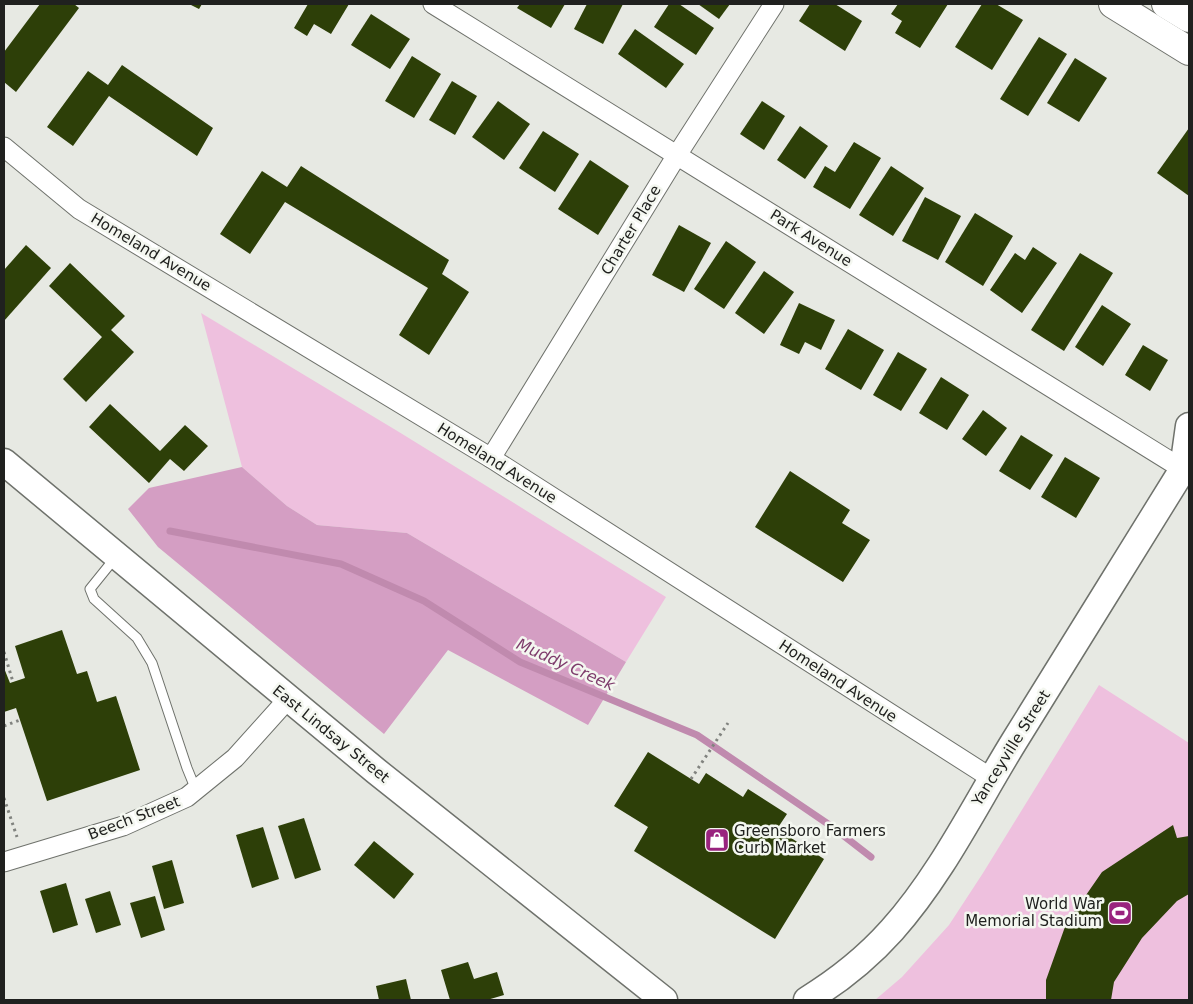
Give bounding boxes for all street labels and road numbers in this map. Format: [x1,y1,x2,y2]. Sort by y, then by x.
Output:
street label: Charter Place [597,182,665,278]
street label: Park Avenue [767,206,855,270]
street label: Homeland Avenue [88,209,214,295]
street label: Homeland Avenue [434,419,560,507]
street label: Homeland Avenue [776,636,900,726]
street label: East Lindsay Street [269,681,393,787]
street label: Yanceyville Street [968,687,1054,810]
street label: Beech Street [86,792,183,844]

